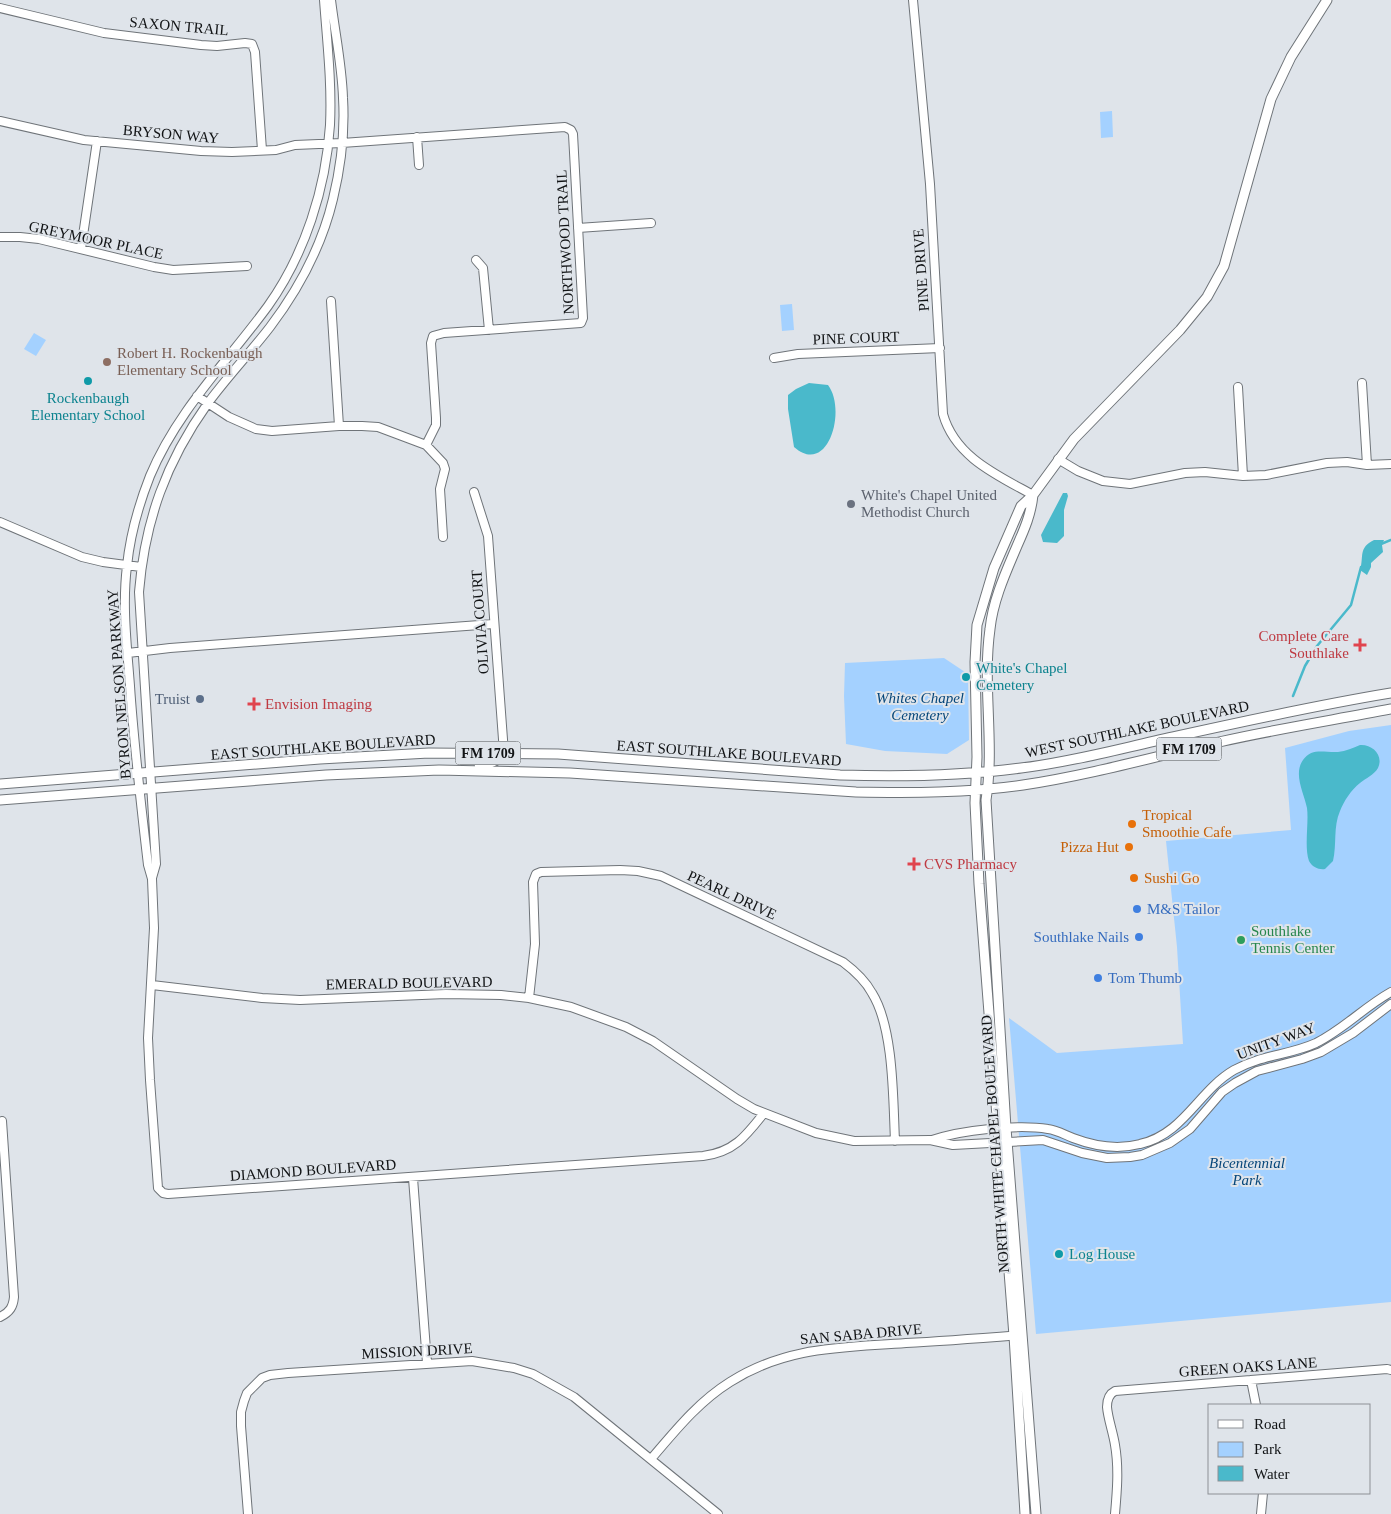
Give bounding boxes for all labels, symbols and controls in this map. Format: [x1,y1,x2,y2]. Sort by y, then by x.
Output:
street label: SAXON TRAIL [129,14,229,38]
street label: BRYSON WAY [122,122,220,146]
street label: NORTHWOOD TRAIL [553,169,577,315]
street label: GREYMOOR PLACE [27,218,165,262]
street label: PINE DRIVE [910,228,932,312]
street label: PINE COURT [812,328,900,348]
place label: Robert H. Rockenbaugh Elementary School [117,345,263,378]
marker: Robert H. Rockenbaugh Elementary School [101,356,113,368]
marker: Rockenbaugh Elementary School [82,375,94,387]
place label: Rockenbaugh Elementary School [31,390,145,423]
place label: White's Chapel United Methodist Church [861,487,998,520]
marker: White's Chapel United Methodist Church [845,498,857,510]
street label: OLIVIA COURT [468,569,492,675]
street label: BYRON NELSON PARKWAY [104,588,134,780]
place label: Complete Care Southlake [1259,628,1349,661]
marker: Complete Care Southlake [1353,638,1367,652]
place label: White's Chapel Cemetery [976,660,1067,693]
marker: White's Chapel Cemetery [960,671,972,683]
park label: Whites Chapel Cemetery [876,690,964,723]
place label: Truist [155,691,191,707]
marker: Truist [194,693,206,705]
place label: Envision Imaging [265,696,373,712]
marker: Envision Imaging [247,697,261,711]
street label: WEST SOUTHLAKE BOULEVARD [1024,697,1251,761]
street label: EAST SOUTHLAKE BOULEVARD [210,731,436,763]
street label: EAST SOUTHLAKE BOULEVARD [616,737,842,769]
road number: FM 1709 [1156,738,1222,761]
road number: FM 1709 [456,741,520,764]
place label: Tropical Smoothie Cafe [1142,807,1232,840]
marker: Tropical Smoothie Cafe [1126,818,1138,830]
place label: Pizza Hut [1060,839,1120,855]
marker: Pizza Hut [1123,841,1135,853]
place label: CVS Pharmacy [924,856,1017,872]
marker: CVS Pharmacy [908,858,920,870]
street label: PEARL DRIVE [685,867,779,923]
place label: Sushi Go [1144,870,1199,886]
marker: Sushi Go [1128,872,1140,884]
place label: M&S Tailor [1147,901,1219,917]
marker: M&S Tailor [1131,903,1143,915]
place label: Southlake Tennis Center [1251,923,1335,956]
place label: Southlake Nails [1034,929,1129,945]
marker: Southlake Nails [1133,931,1145,943]
marker: Southlake Tennis Center [1235,934,1247,946]
place label: Tom Thumb [1108,970,1182,986]
marker: Tom Thumb [1092,972,1104,984]
street label: EMERALD BOULEVARD [325,974,493,992]
street label: NORTH WHITE CHAPEL BOULEVARD [978,1014,1012,1273]
street label: UNITY WAY [1235,1019,1318,1063]
park label: Bicentennial Park [1209,1155,1285,1188]
street label: DIAMOND BOULEVARD [229,1156,397,1184]
place label: Log House [1069,1246,1136,1262]
marker: Log House [1053,1248,1065,1260]
street label: SAN SABA DRIVE [799,1321,923,1347]
street label: MISSION DRIVE [361,1340,473,1362]
street label: GREEN OAKS LANE [1178,1354,1318,1380]
legend [1208,1404,1371,1494]
text: Road [1254,1416,1286,1432]
text: Park [1254,1441,1282,1457]
text: Water [1254,1466,1289,1482]

